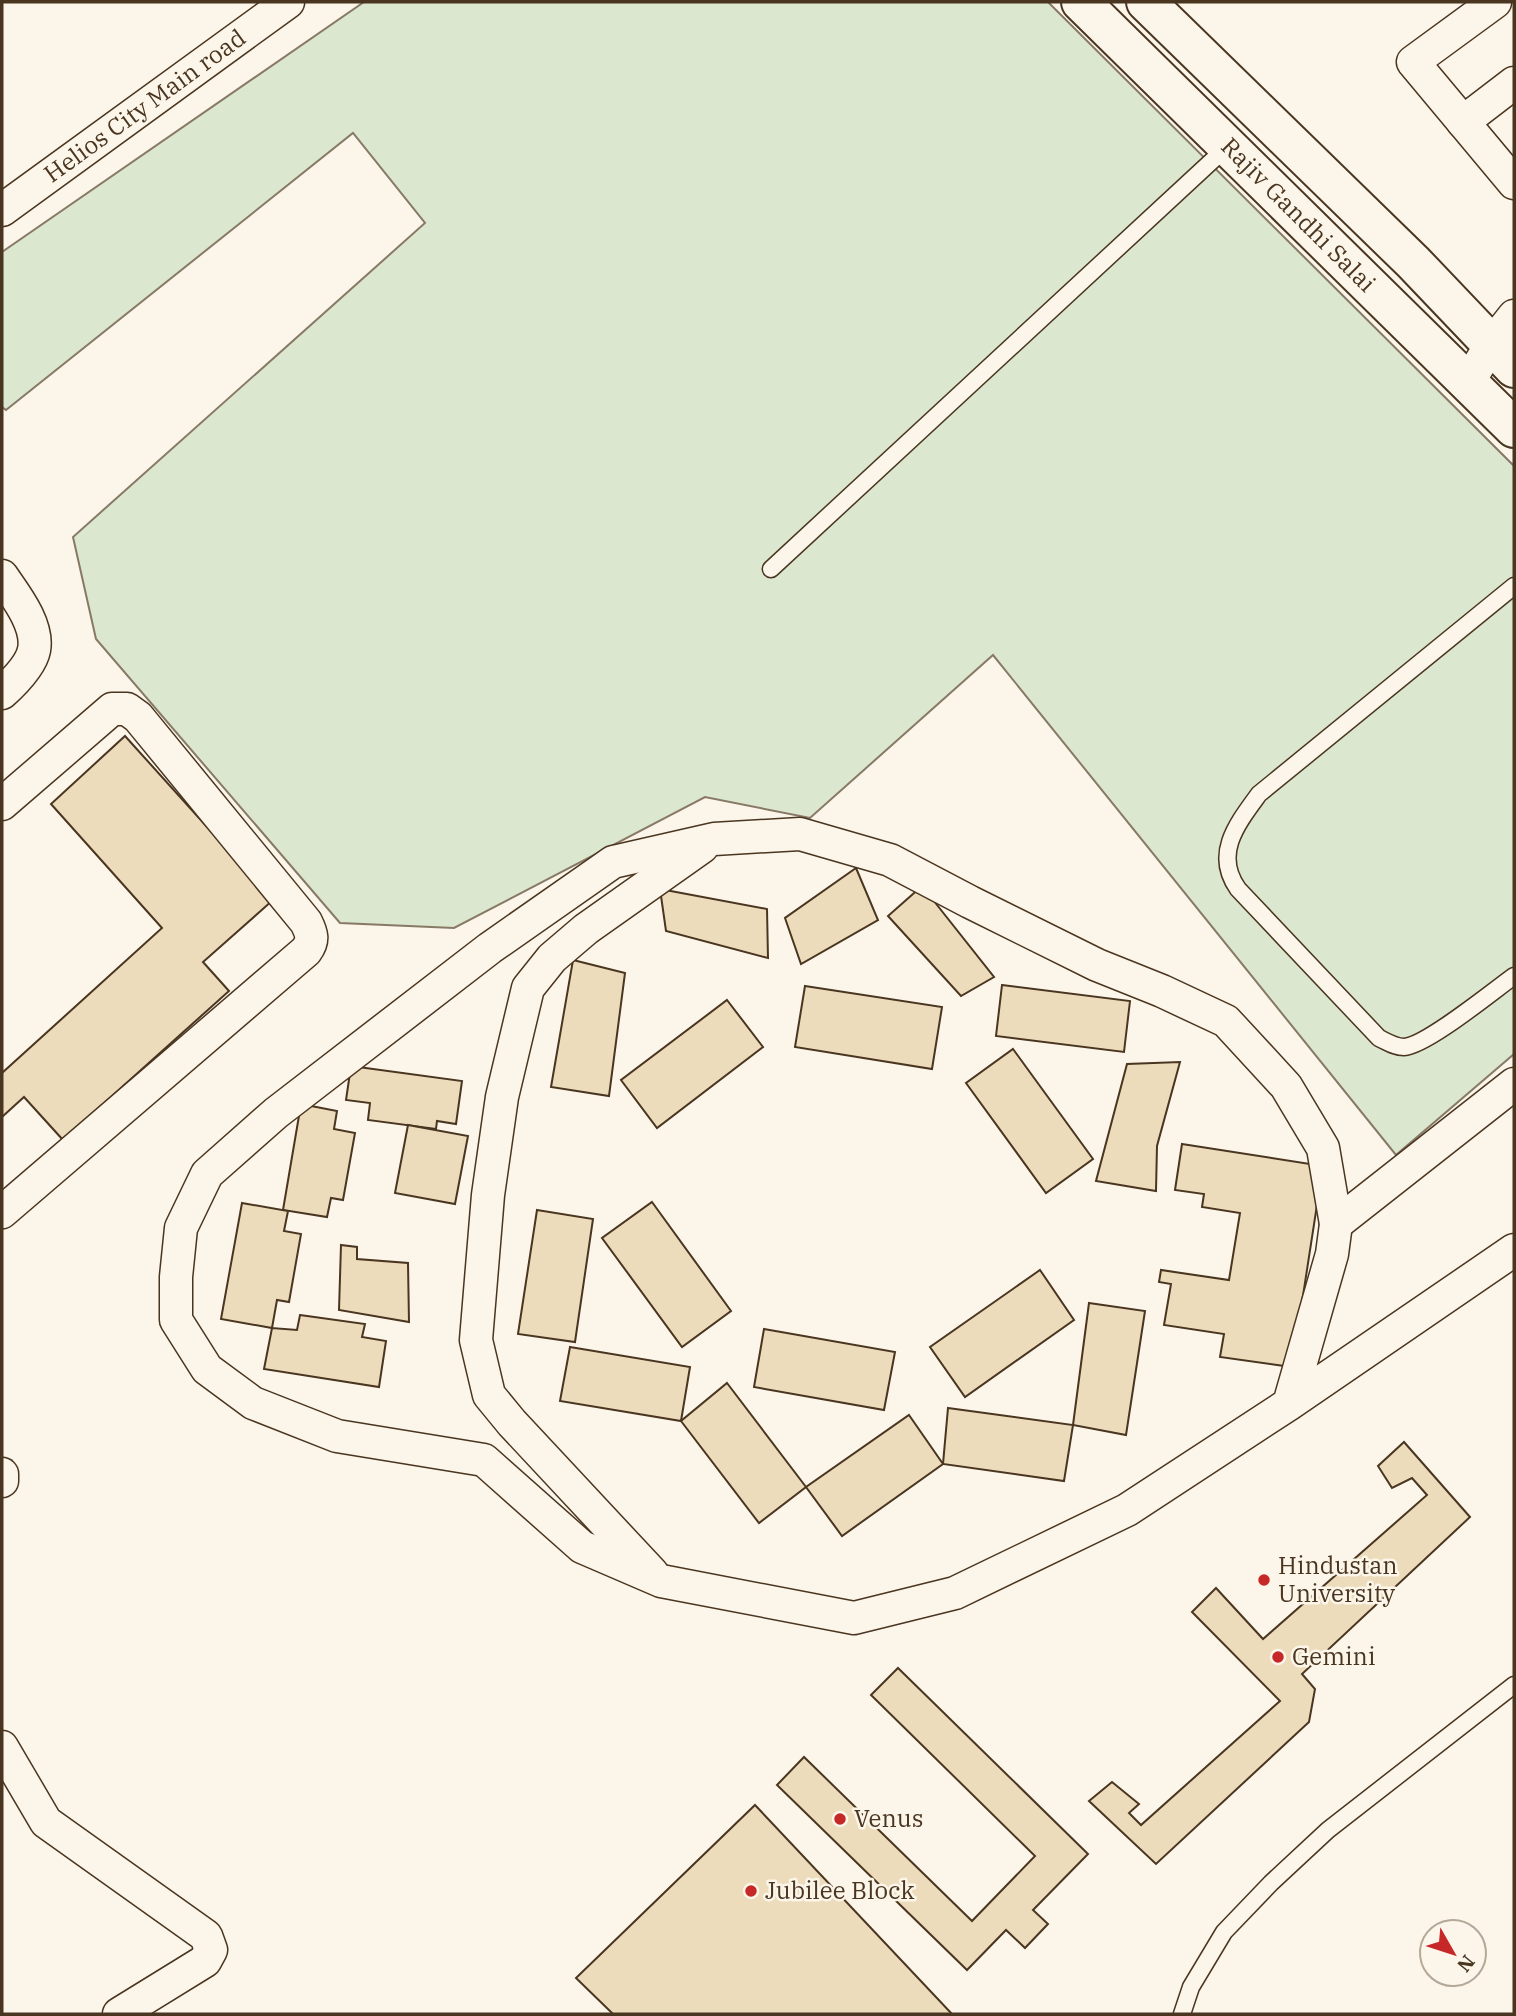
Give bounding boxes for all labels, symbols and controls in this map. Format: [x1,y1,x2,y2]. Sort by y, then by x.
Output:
street label: Helios City Main road [37,21,252,189]
street label: Rajiv Gandhi Salai [1214,130,1383,299]
place label: Hindustan University [1278,1549,1398,1609]
marker: Hindustan University [1256,1572,1272,1588]
place label: Gemini [1292,1640,1376,1672]
marker: Gemini [1270,1649,1286,1665]
place label: Venus [854,1802,923,1834]
marker: Venus [832,1811,848,1827]
place label: Jubilee Block [765,1874,915,1906]
marker: Jubilee Block [743,1883,759,1899]
north arrow [1418,1918,1488,1988]
text: N [1452,1950,1480,1977]

